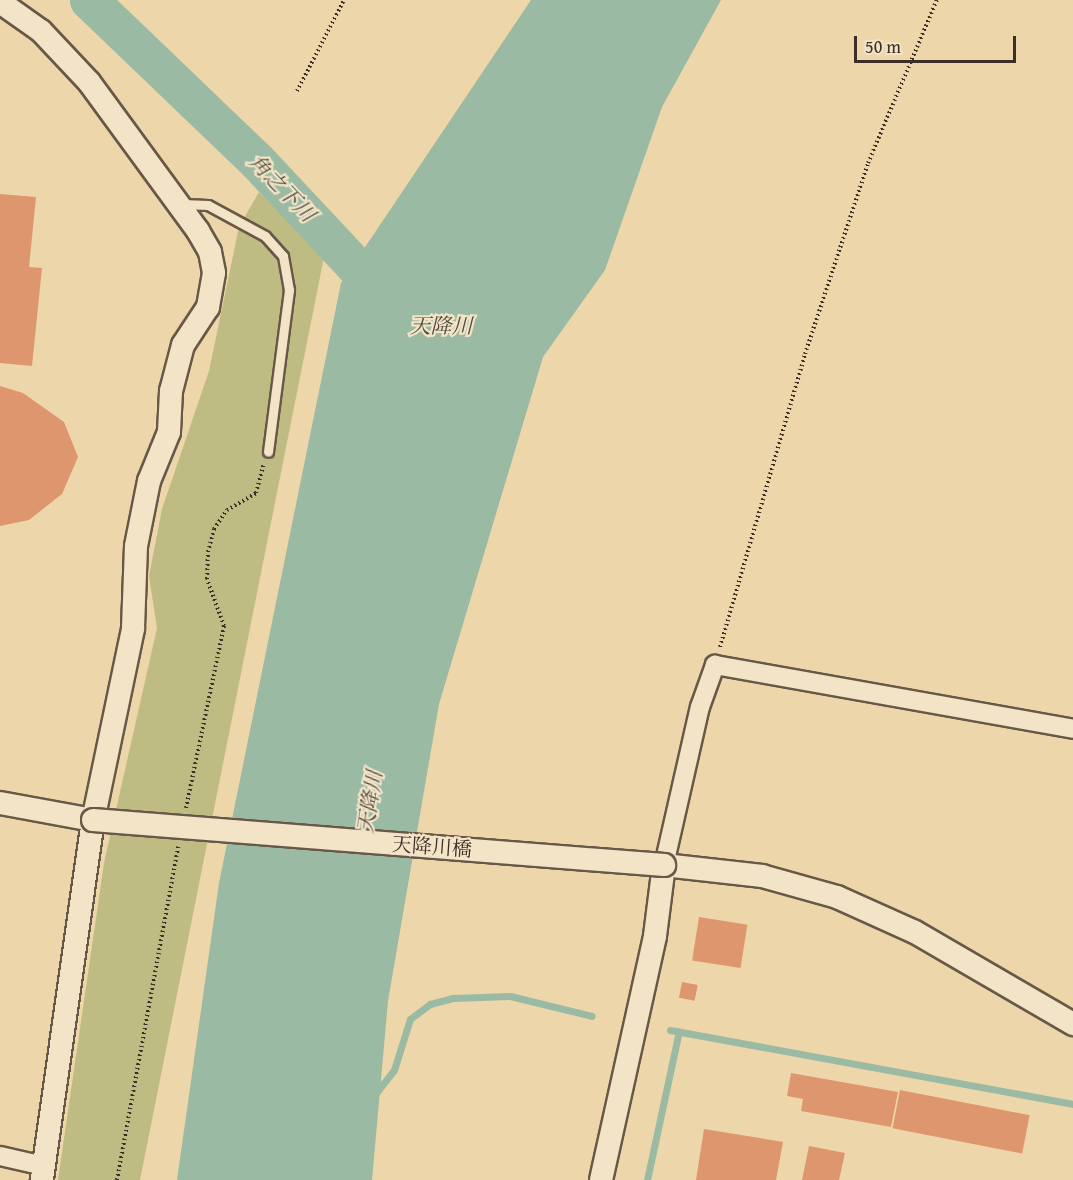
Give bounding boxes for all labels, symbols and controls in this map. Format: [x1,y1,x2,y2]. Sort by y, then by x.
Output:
scale bar [857,24,1019,62]
text: 50 m [865,33,901,60]
water label: 角之下川 [244,149,320,227]
water label: 天降川 [410,313,472,339]
water label: 天降川 [353,769,387,835]
street label: 天降川橋 [391,831,473,861]

